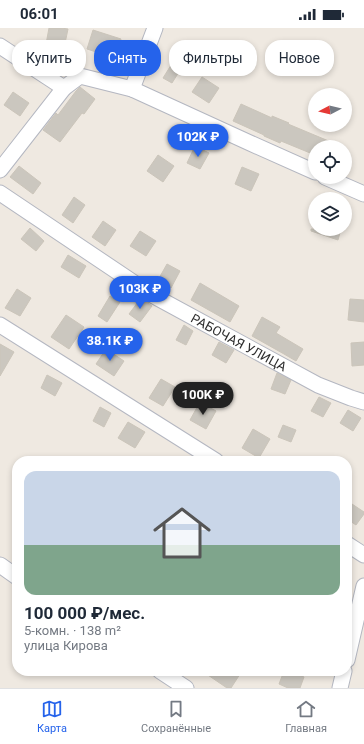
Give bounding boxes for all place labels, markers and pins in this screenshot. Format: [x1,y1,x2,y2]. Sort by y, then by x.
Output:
pin: 102K ₽ [165,124,231,158]
pin: 103K ₽ [107,276,173,310]
pin: 38.1K ₽ [73,328,147,362]
pin: 100K ₽ [170,382,236,416]

